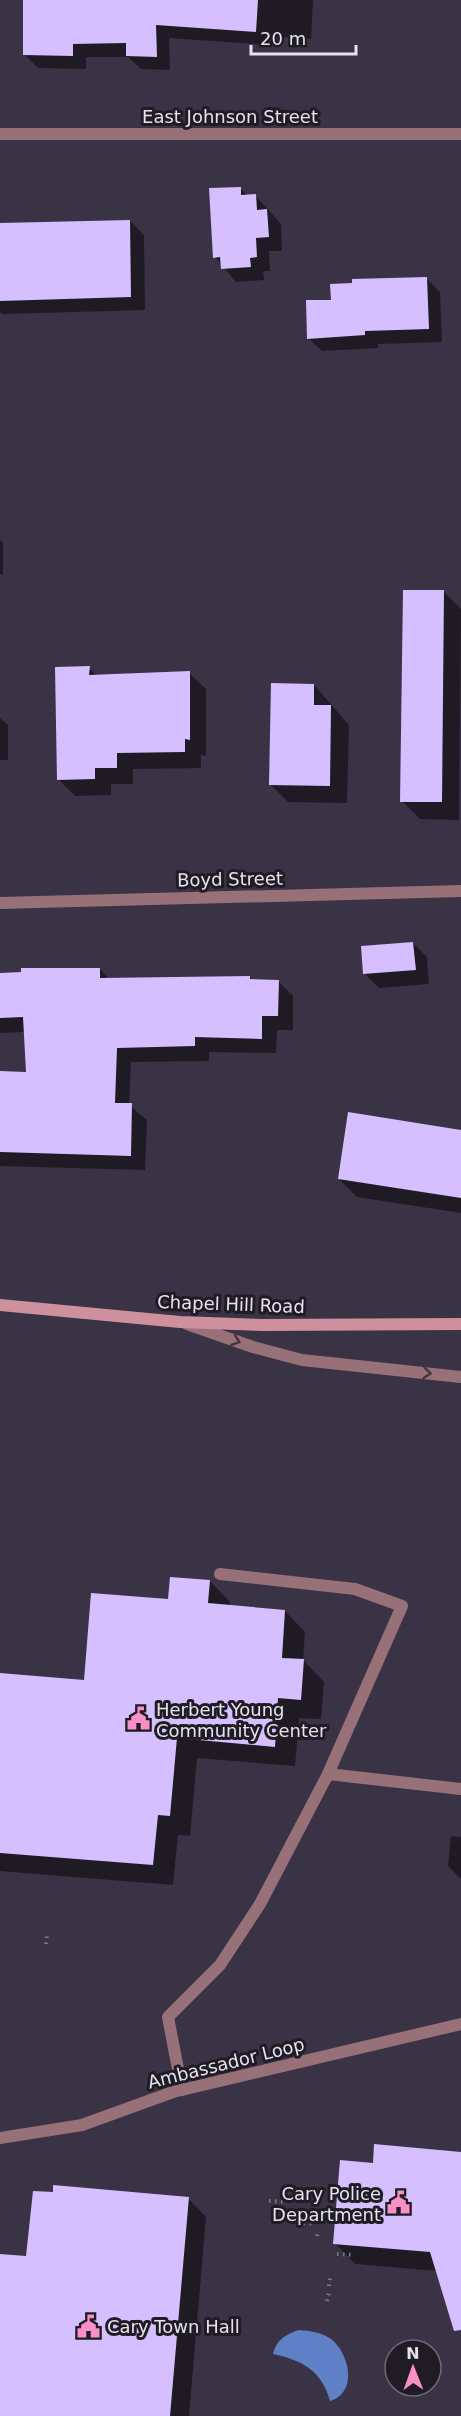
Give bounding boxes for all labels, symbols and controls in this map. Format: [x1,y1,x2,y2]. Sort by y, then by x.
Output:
scale bar [251,18,356,56]
text: 20 m [260,28,306,49]
street label: East Johnson Street [142,106,318,127]
street label: Boyd Street [177,868,283,890]
street label: Chapel Hill Road [157,1291,305,1317]
one-way arrow [230,1333,240,1346]
one-way arrow [422,1366,432,1379]
place label: Herbert Young Community Center [156,1699,327,1741]
public building icon: Herbert Young Community Center [125,1706,151,1732]
street label: Ambassador Loop [145,2033,307,2093]
place label: Cary Police Department [272,2183,381,2225]
public building icon: Cary Police Department [386,2190,412,2216]
public building icon: Cary Town Hall [76,2313,102,2339]
place label: Cary Town Hall [107,2316,240,2337]
north arrow [383,2338,443,2398]
text: N [406,2344,420,2363]

